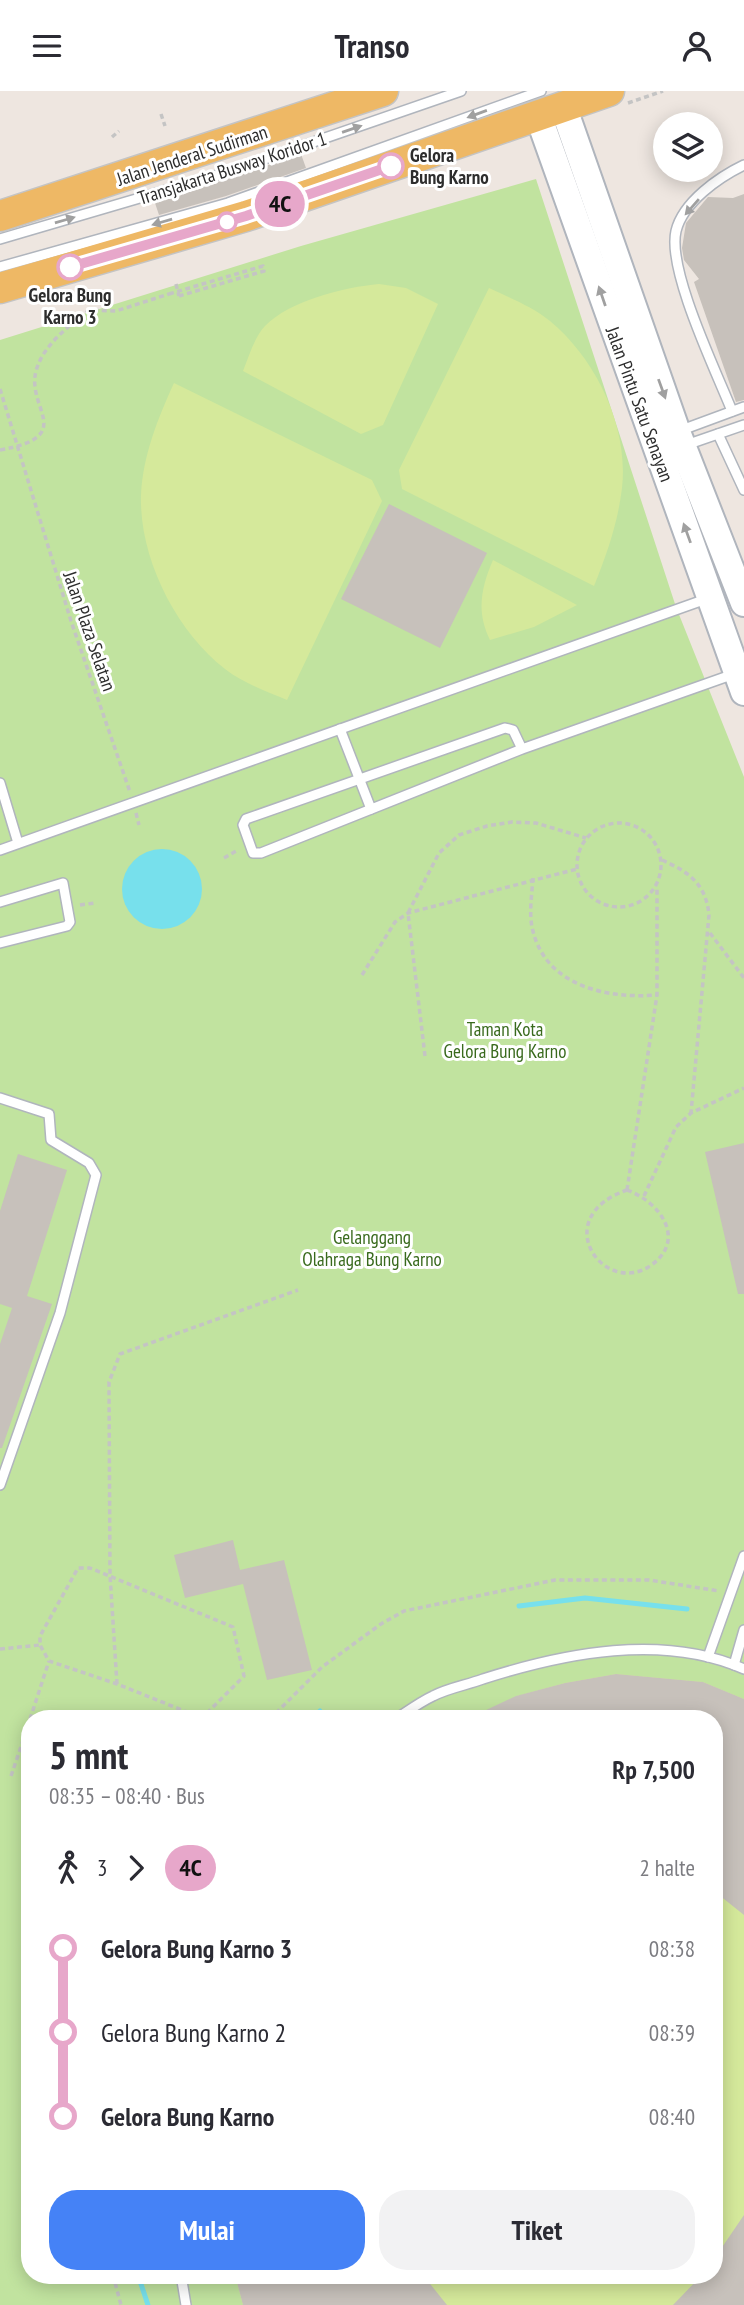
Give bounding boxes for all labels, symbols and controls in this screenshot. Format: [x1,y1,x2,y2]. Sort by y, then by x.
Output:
text: Transo [335,25,409,67]
icon: menu [28,27,66,65]
icon: person [678,27,716,65]
one-way arrow [466,109,487,120]
map controls [653,112,723,182]
button: layers [653,112,723,182]
street label: Jalan Jenderal Sudirman [113,119,270,191]
one-way arrow [342,123,363,134]
street label: Transjakarta Busway Koridor 1 [135,126,329,210]
place label: Gelora Bung Karno [410,143,489,189]
marker: Gelora Bung Karno [378,153,404,179]
line badge: 4C [248,181,312,227]
text: 4C [269,188,291,219]
one-way arrow [684,198,700,216]
unlabelled marker [217,212,237,232]
one-way arrow [55,215,76,225]
one-way arrow [152,218,173,228]
marker: Gelora Bung Karno 3 [57,254,83,280]
place label: Gelora Bung Karno 3 [29,283,111,329]
one-way arrow [596,285,607,306]
street label: Jalan Pintu Satu Senayan [600,322,679,485]
one-way arrow [657,379,668,400]
one-way arrow [681,523,692,544]
street label: Jalan Plaza Selatan [58,567,122,694]
park label: Taman Kota Gelora Bung Karno [444,1017,566,1063]
park label: Gelanggang Olahraga Bung Karno [302,1225,442,1271]
text: 5 mnt [49,1730,128,1779]
text: Rp 7,500 [612,1753,695,1786]
text: 08:35 – 08:40 · Bus [49,1781,205,1810]
icon: walk [49,1849,87,1887]
icon: forward [117,1849,155,1887]
text: 4C [179,1852,202,1883]
text: 3 [97,1853,107,1882]
text: 2 halte [639,1853,695,1882]
text: Gelora Bung Karno 3 [101,1932,292,1965]
text: 08:38 [649,1934,695,1963]
text: Gelora Bung Karno 2 [101,2016,286,2049]
text: 08:39 [649,2018,695,2047]
text: Gelora Bung Karno [101,2100,274,2133]
text: 08:40 [649,2102,695,2131]
button: Mulai [49,2190,365,2270]
button: Tiket [379,2190,695,2270]

